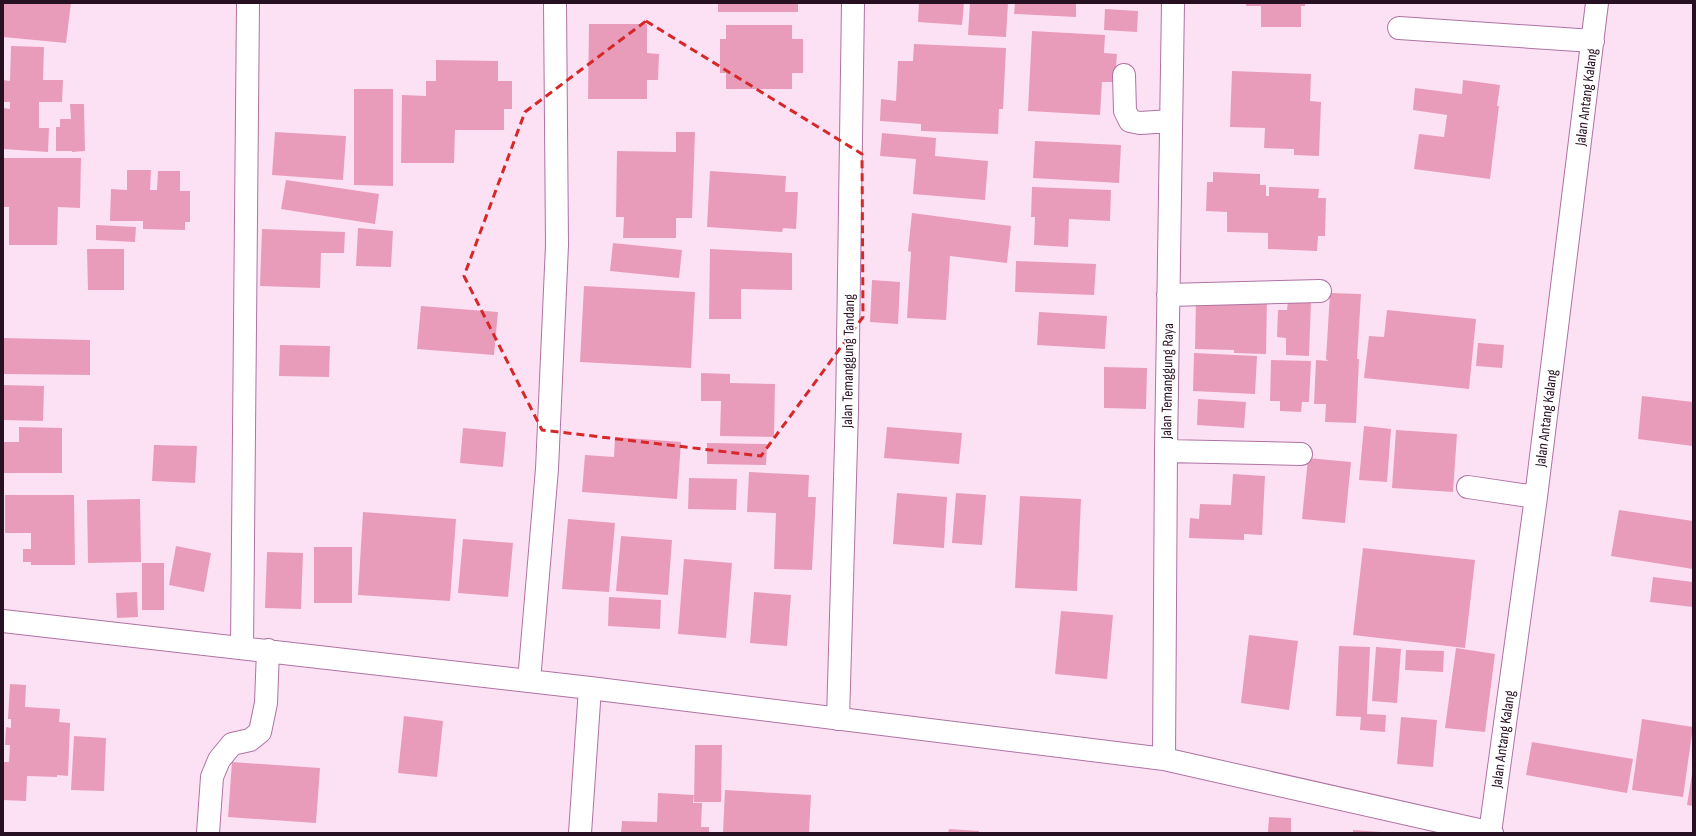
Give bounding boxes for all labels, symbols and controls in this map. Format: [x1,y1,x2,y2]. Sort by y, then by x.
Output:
street label: Jalan Antang Kalang [1571,47,1602,148]
street label: Jalan Temanggung Tandang [838,294,859,429]
street label: Jalan Temanggung Raya [1157,323,1178,440]
street label: Jalan Antang Kalang [1531,368,1562,469]
street label: Jalan Antang Kalang [1487,689,1520,790]

